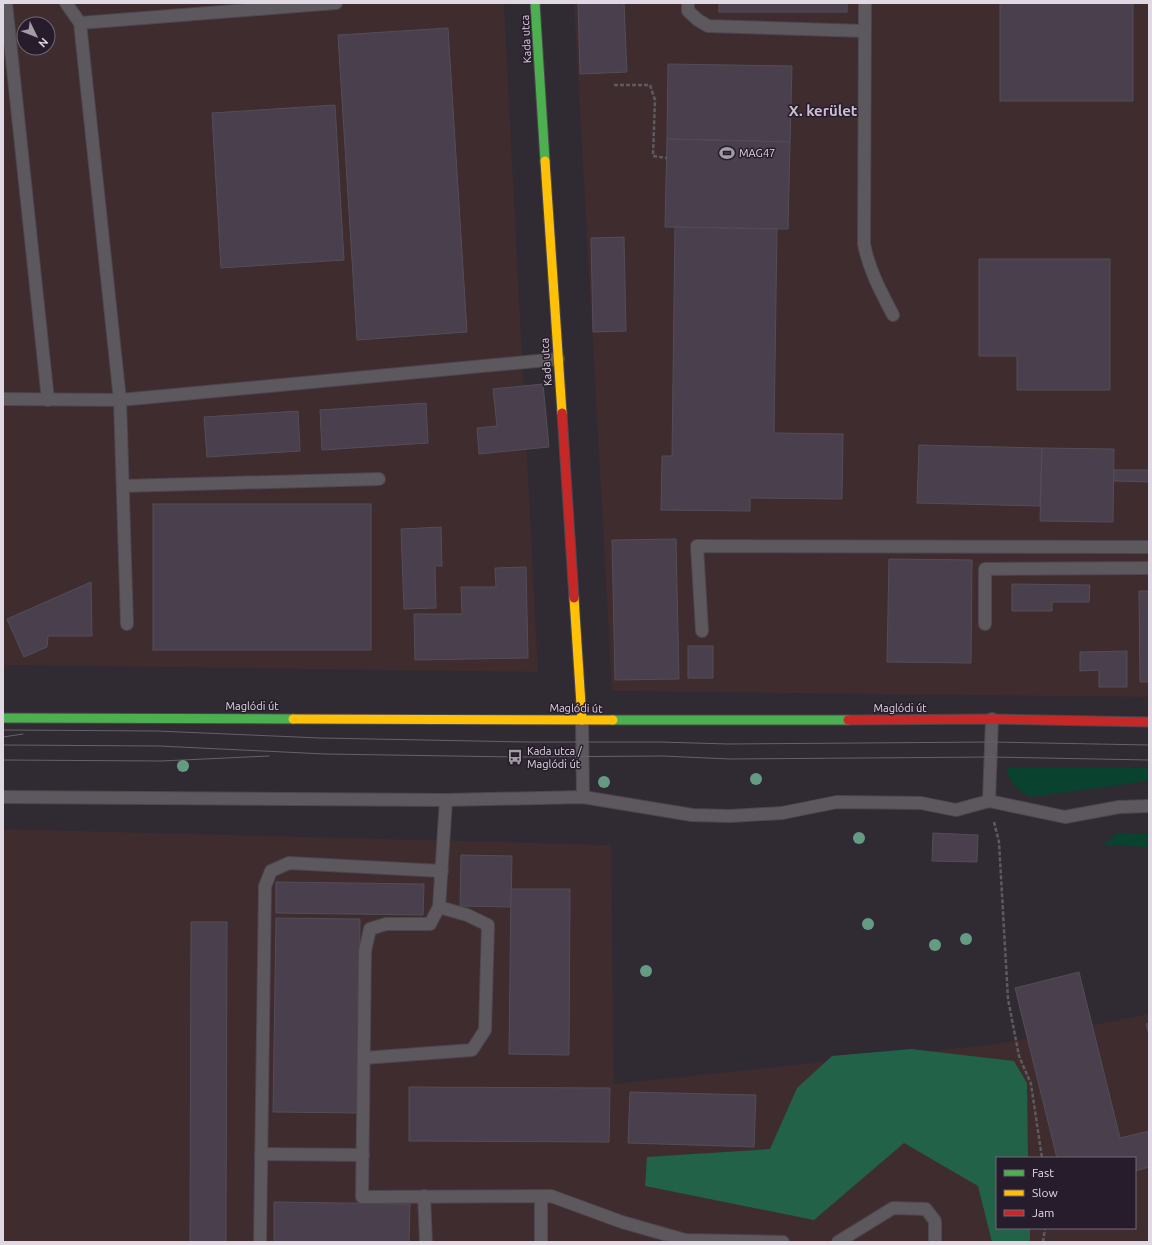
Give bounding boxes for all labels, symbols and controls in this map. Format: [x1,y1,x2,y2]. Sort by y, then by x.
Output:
street label: Kada utca [519,15,533,63]
north arrow [16,16,56,56]
text: N [36,36,51,50]
district label: X. kerület [789,102,858,119]
sports icon: MAG47 [718,144,736,162]
place label: MAG47 [739,147,775,159]
street label: Kada utca [538,337,554,387]
street label: Maglódi út [225,700,279,712]
street label: Maglódi út [549,702,603,714]
street label: Maglódi út [873,702,927,714]
place label: Kada utca / Maglódi út [527,745,583,770]
bus stop icon: Kada utca / Maglódi út [506,748,524,766]
legend [996,1157,1136,1229]
text: Fast [1032,1166,1054,1179]
text: Slow [1032,1186,1058,1199]
text: Jam [1032,1206,1054,1219]

